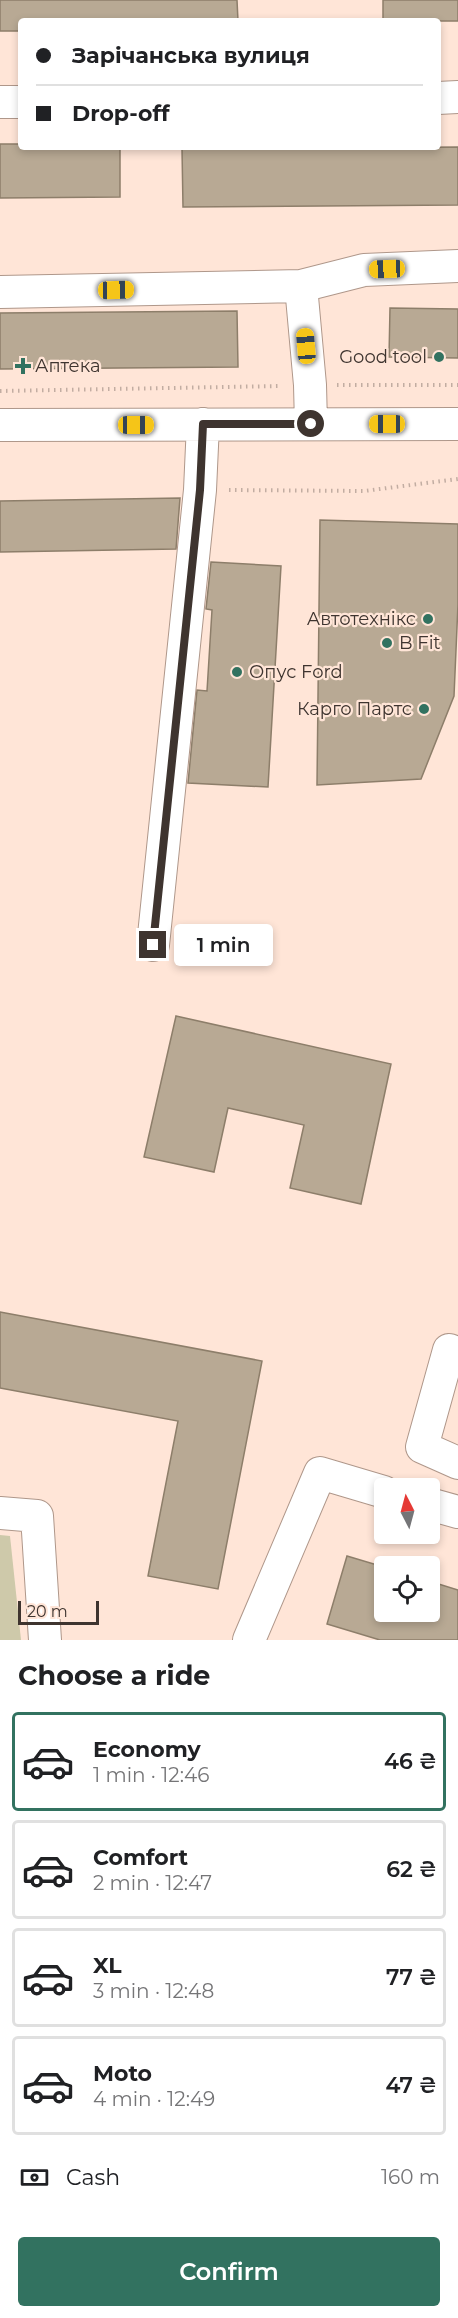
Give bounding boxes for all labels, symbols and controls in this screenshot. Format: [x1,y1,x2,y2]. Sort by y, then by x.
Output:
text: Зарічанська вулиця [72,42,310,69]
text: Drop-off [72,100,170,127]
car [369,259,405,279]
car [98,281,134,299]
car [295,327,317,365]
place label: Good tool [339,346,427,368]
marker: Good tool [432,350,446,364]
place label: Аптека [35,355,101,377]
marker: Аптека [16,359,30,373]
route start [297,410,324,437]
car [369,415,405,433]
car [118,416,154,434]
place label: Автотехнікс [307,608,416,630]
marker: Автотехнікс [421,612,435,626]
place label: B Fit [399,632,441,654]
marker: B Fit [380,636,394,650]
place label: Опус Ford [249,661,343,683]
marker: Опус Ford [230,665,244,679]
place label: Карго Партс [297,698,412,720]
marker: Карго Партс [417,702,431,716]
callout: 1 min [174,924,273,966]
route end [139,931,166,958]
text: 1 min [197,933,250,957]
north arrow [374,1478,440,1544]
map controls [374,1478,440,1622]
button: locate [374,1556,440,1622]
scale bar [18,1598,99,1626]
text: 20 m [27,1602,68,1621]
text: Choose a ride [18,1659,210,1692]
icon: car [21,1735,75,1789]
text: Economy [93,1736,201,1763]
text: 46 ₴ [384,1748,437,1775]
text: 1 min · 12:46 [93,1763,209,1787]
icon: car [21,1843,75,1897]
text: Comfort [93,1844,188,1871]
text: 62 ₴ [386,1856,437,1883]
text: 2 min · 12:47 [93,1871,212,1895]
icon: car [21,1951,75,2005]
text: XL [93,1952,122,1979]
text: 77 ₴ [386,1964,437,1991]
text: 3 min · 12:48 [93,1979,214,2003]
icon: car [21,2059,75,2113]
text: Moto [93,2060,152,2087]
text: 47 ₴ [385,2072,437,2099]
text: 4 min · 12:49 [93,2087,215,2111]
icon: cash [18,2161,51,2194]
text: Cash [66,2164,120,2191]
text: 160 m [381,2165,440,2189]
button: Confirm [18,2237,440,2306]

